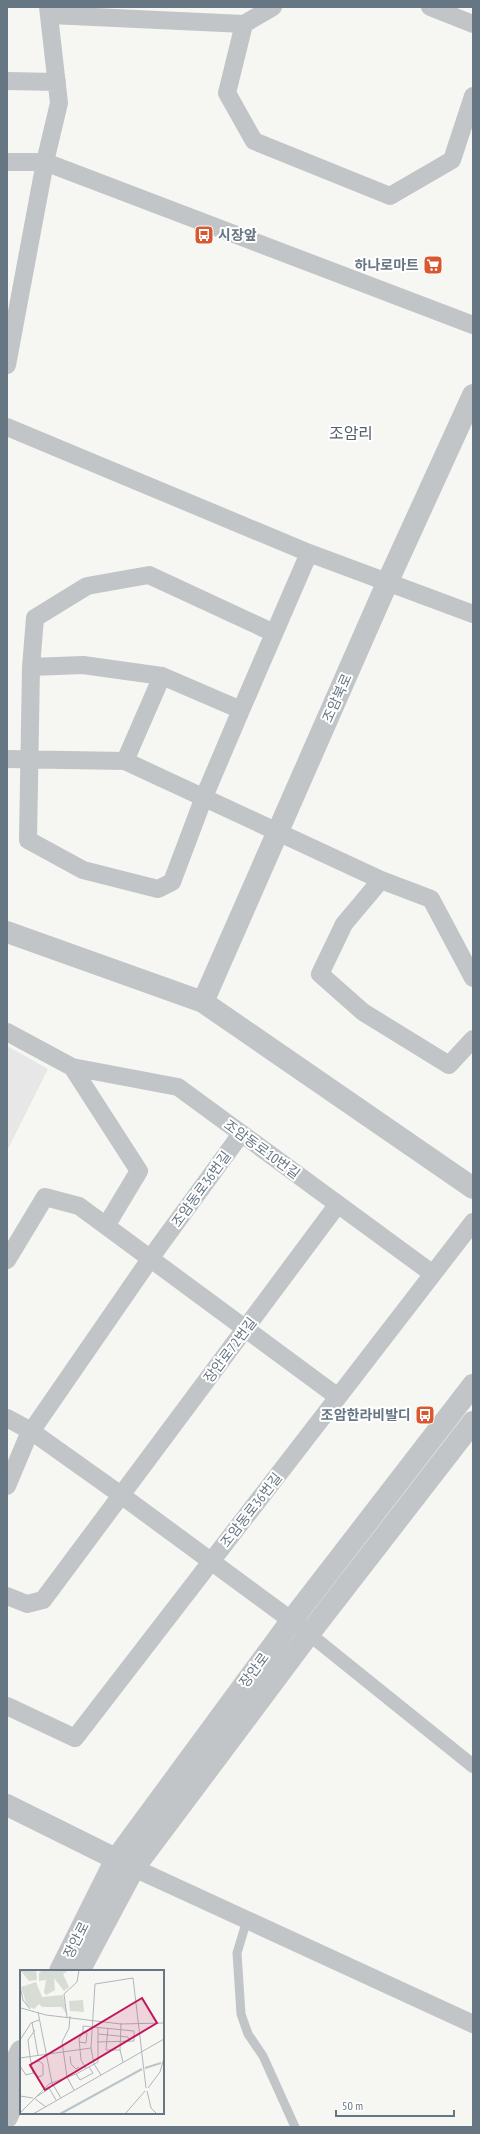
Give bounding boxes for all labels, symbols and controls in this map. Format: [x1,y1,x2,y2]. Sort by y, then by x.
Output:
bus stop icon: 시장앞 [193,224,215,246]
place label: 시장앞 [218,226,257,244]
supermarket icon: 하나로마트 [422,254,444,276]
place label: 하나로마트 [355,256,419,274]
district label: 조암리 [329,423,373,443]
street label: 조암북로 [318,671,356,725]
street label: 조암동로10번길 [220,1115,304,1183]
street label: 조암동로36번길 [167,1147,235,1231]
street label: 장안로72번길 [200,1314,260,1386]
bus stop icon: 조암한라비발디 [414,1404,436,1426]
place label: 조암한라비발디 [321,1406,411,1424]
street label: 조암동로36번길 [216,1469,286,1551]
street label: 장안로 [235,1649,273,1691]
street label: 장안로 [59,1919,93,1961]
inset map [20,1970,164,2114]
scale bar [336,2092,454,2118]
text: 50 m [342,2098,363,2113]

